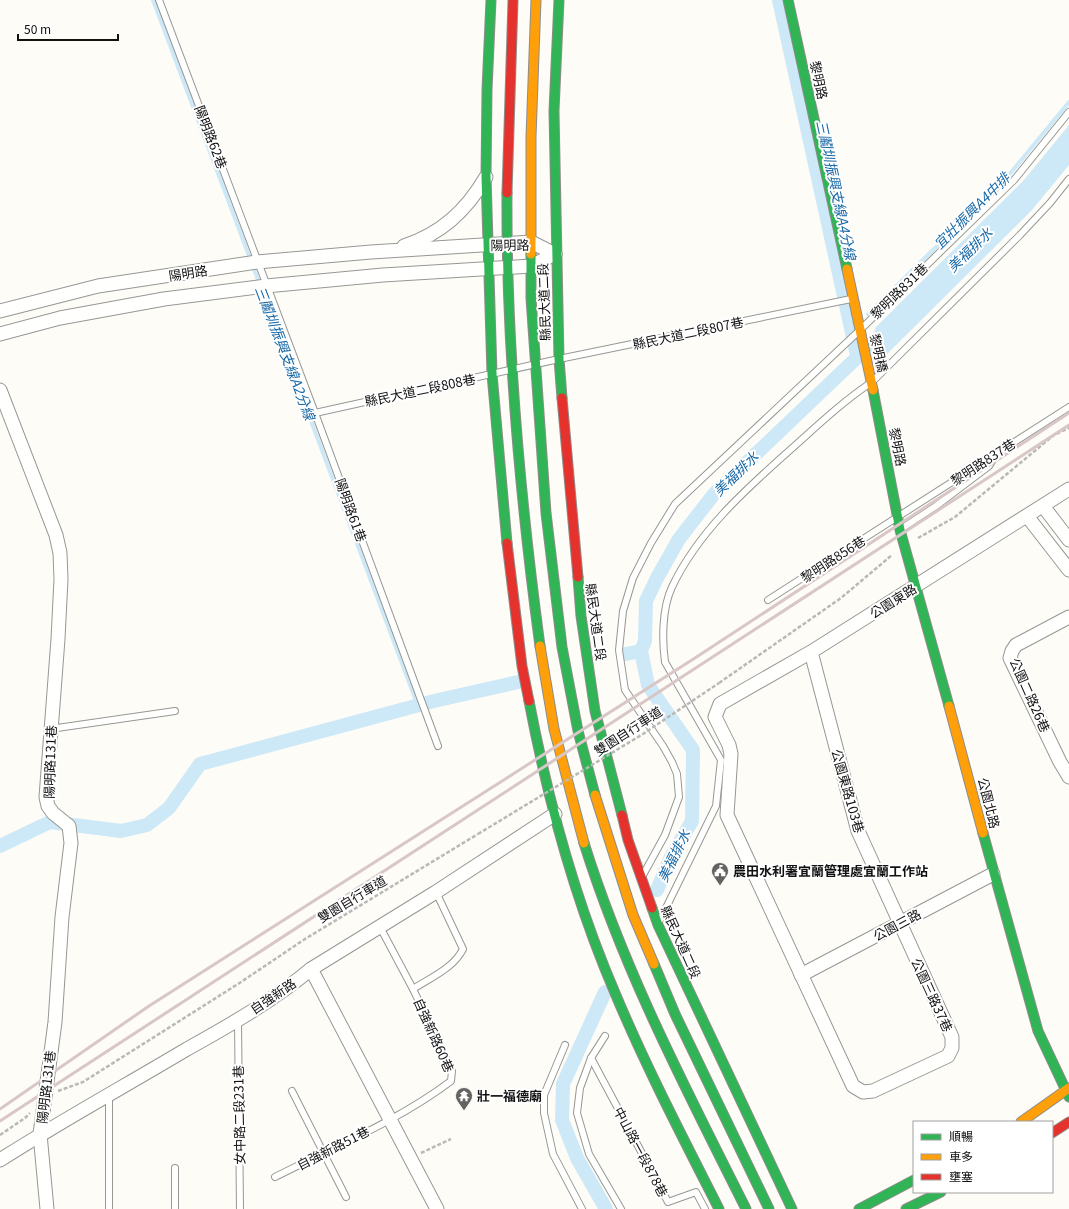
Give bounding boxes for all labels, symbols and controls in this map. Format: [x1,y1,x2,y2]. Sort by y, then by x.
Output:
scale bar [18,16,118,42]
text: 50 m [24,20,51,37]
street label: 黎明路 [806,59,833,101]
street label: 陽明路62巷 [191,102,232,171]
water label: 三鬮圳振興支線A4分線 [812,118,862,263]
water label: 宜壯振興A4中排 [929,166,1015,253]
water label: 美福排水 [942,222,997,276]
street label: 陽明路 [490,235,530,254]
street label: 黎明路831巷 [866,258,932,323]
street label: 陽明路 [167,260,209,285]
street label: 縣民大道二段 [533,263,554,341]
water label: 三鬮圳振興支線A2分線 [251,283,321,425]
street label: 縣民大道二段807巷 [631,312,745,354]
street label: 黎明橋 [866,332,893,374]
street label: 縣民大道二段808巷 [363,369,477,411]
street label: 黎明路 [885,426,912,468]
street label: 黎明路837巷 [947,434,1019,490]
water label: 美福排水 [708,446,763,500]
street label: 陽明路61巷 [331,475,372,544]
street label: 黎明路856巷 [797,531,869,587]
street label: 公園東路 [866,579,920,622]
street label: 縣民大道二段 [582,582,611,662]
street label: 公園二路26巷 [1006,655,1055,735]
street label: 雙園自行車道 [590,701,666,760]
street label: 陽明路131巷 [39,725,60,799]
street label: 公園東路103巷 [827,747,870,835]
street label: 公園北路 [974,775,1005,830]
water label: 美福排水 [652,825,695,885]
public building icon: 農田水利署宜蘭管理處宜蘭工作站 [710,861,730,886]
place label: 農田水利署宜蘭管理處宜蘭工作站 [733,861,928,880]
street label: 雙園自行車道 [313,870,390,927]
street label: 縣民大道二段 [657,902,706,981]
street label: 公園三路 [869,904,924,945]
street label: 公園三路37巷 [907,955,958,1035]
street label: 自強新路 [246,973,300,1018]
street label: 自強新路60巷 [410,995,459,1075]
street label: 陽明路131巷 [32,1049,59,1125]
street label: 女中路二段231巷 [228,1065,249,1165]
temple icon: 壯一福德廟 [454,1086,474,1111]
place label: 壯一福德廟 [477,1086,542,1105]
street label: 中山路一段878巷 [610,1103,673,1200]
street label: 自強新路51巷 [293,1121,372,1174]
legend [913,1121,1053,1193]
text: 順暢 [949,1127,973,1144]
text: 車多 [949,1147,973,1164]
text: 壅塞 [949,1167,973,1184]

